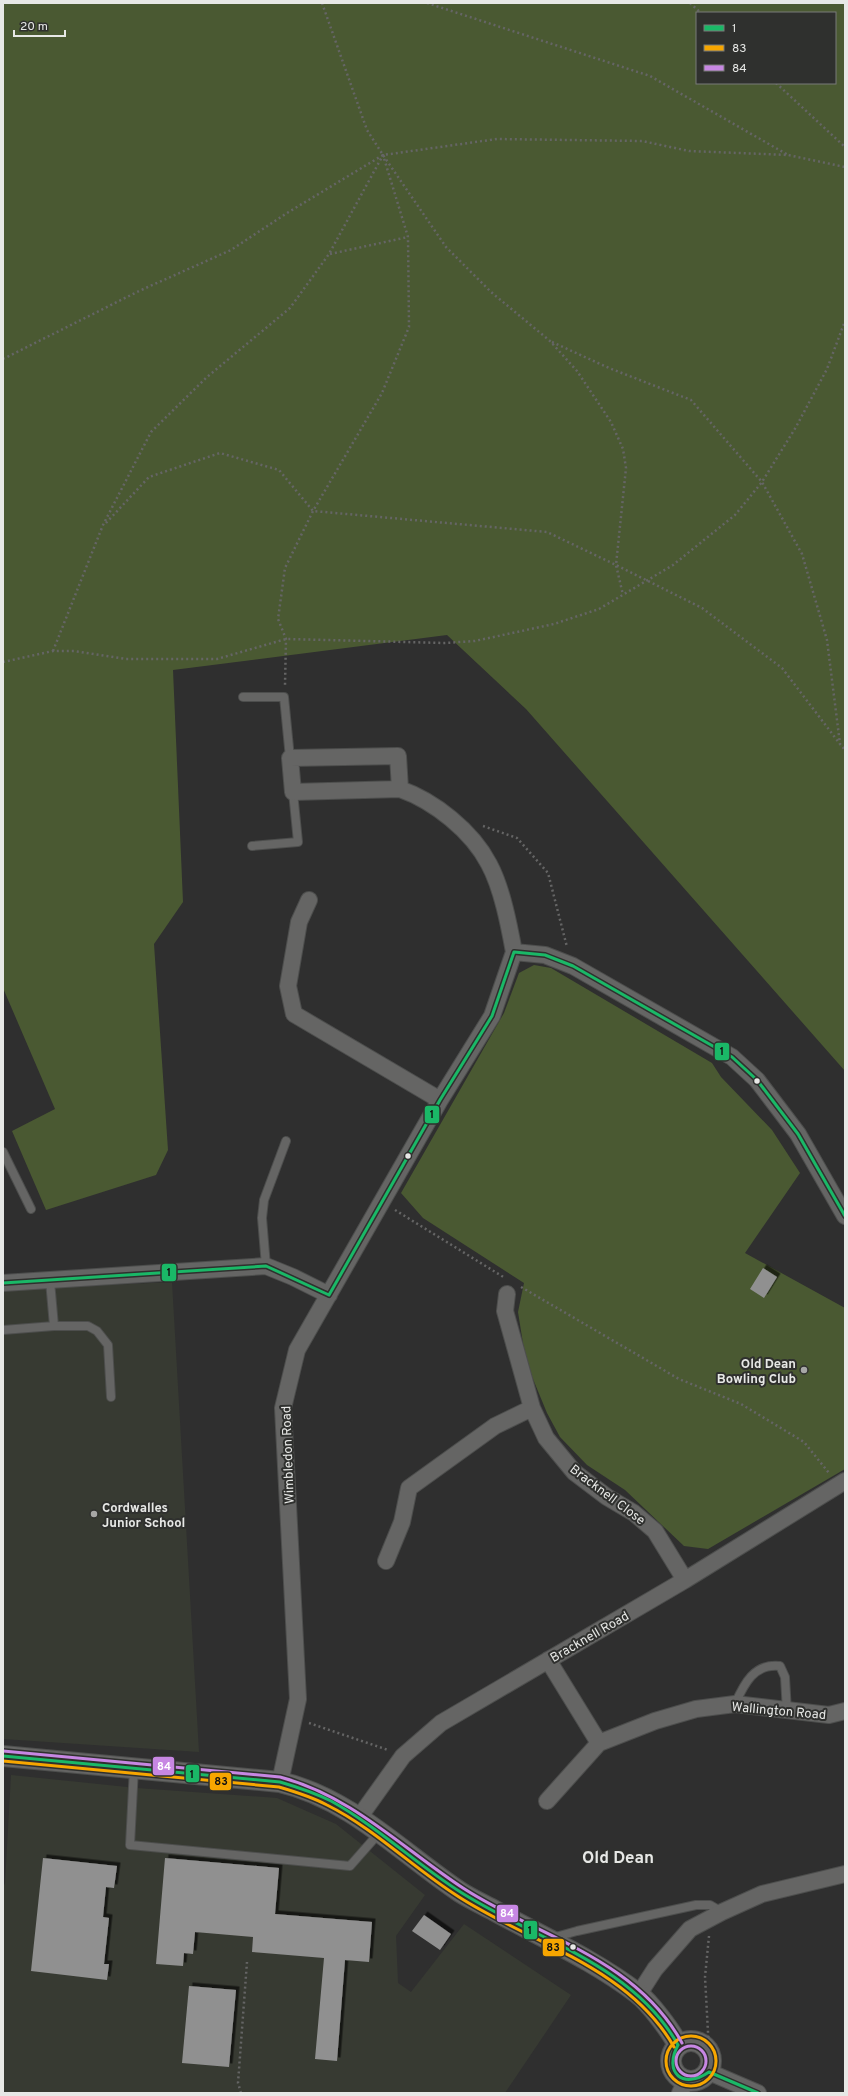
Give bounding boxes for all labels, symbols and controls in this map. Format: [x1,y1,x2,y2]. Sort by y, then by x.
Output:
scale bar [14,12,65,38]
legend [696,12,836,84]
text: 20 m [20,19,48,35]
text: 1 [732,21,736,37]
text: 83 [732,41,747,57]
text: 84 [732,61,747,77]
line badge: 1 [714,1042,730,1061]
text: 1 [720,1045,724,1059]
unlabelled marker [752,1076,762,1086]
line badge: 1 [424,1105,440,1124]
text: 1 [430,1108,434,1122]
unlabelled marker [403,1151,413,1161]
line badge: 1 [161,1263,177,1282]
text: 1 [167,1266,171,1280]
place label: Old Dean Bowling Club [717,1357,796,1388]
marker: Old Dean Bowling Club [799,1365,809,1375]
street label: Wimbledon Road [279,1406,299,1504]
street label: Bracknell Close [566,1462,648,1529]
place label: Cordwalles Junior School [102,1501,185,1532]
marker: Cordwalles Junior School [89,1509,99,1519]
street label: Bracknell Road [548,1609,632,1667]
street label: Wallington Road [731,1700,827,1724]
line badge: 84 [152,1756,175,1776]
text: 84 [157,1760,171,1774]
line badge: 1 [185,1764,200,1783]
text: 1 [190,1768,194,1782]
line badge: 83 [209,1772,232,1791]
text: 83 [214,1775,228,1789]
district label: Old Dean [582,1848,654,1870]
line badge: 84 [496,1904,519,1923]
text: 84 [500,1907,514,1921]
line badge: 1 [523,1920,538,1940]
text: 1 [528,1924,532,1938]
line badge: 83 [542,1938,565,1957]
text: 83 [546,1941,560,1955]
unlabelled marker [568,1942,578,1952]

